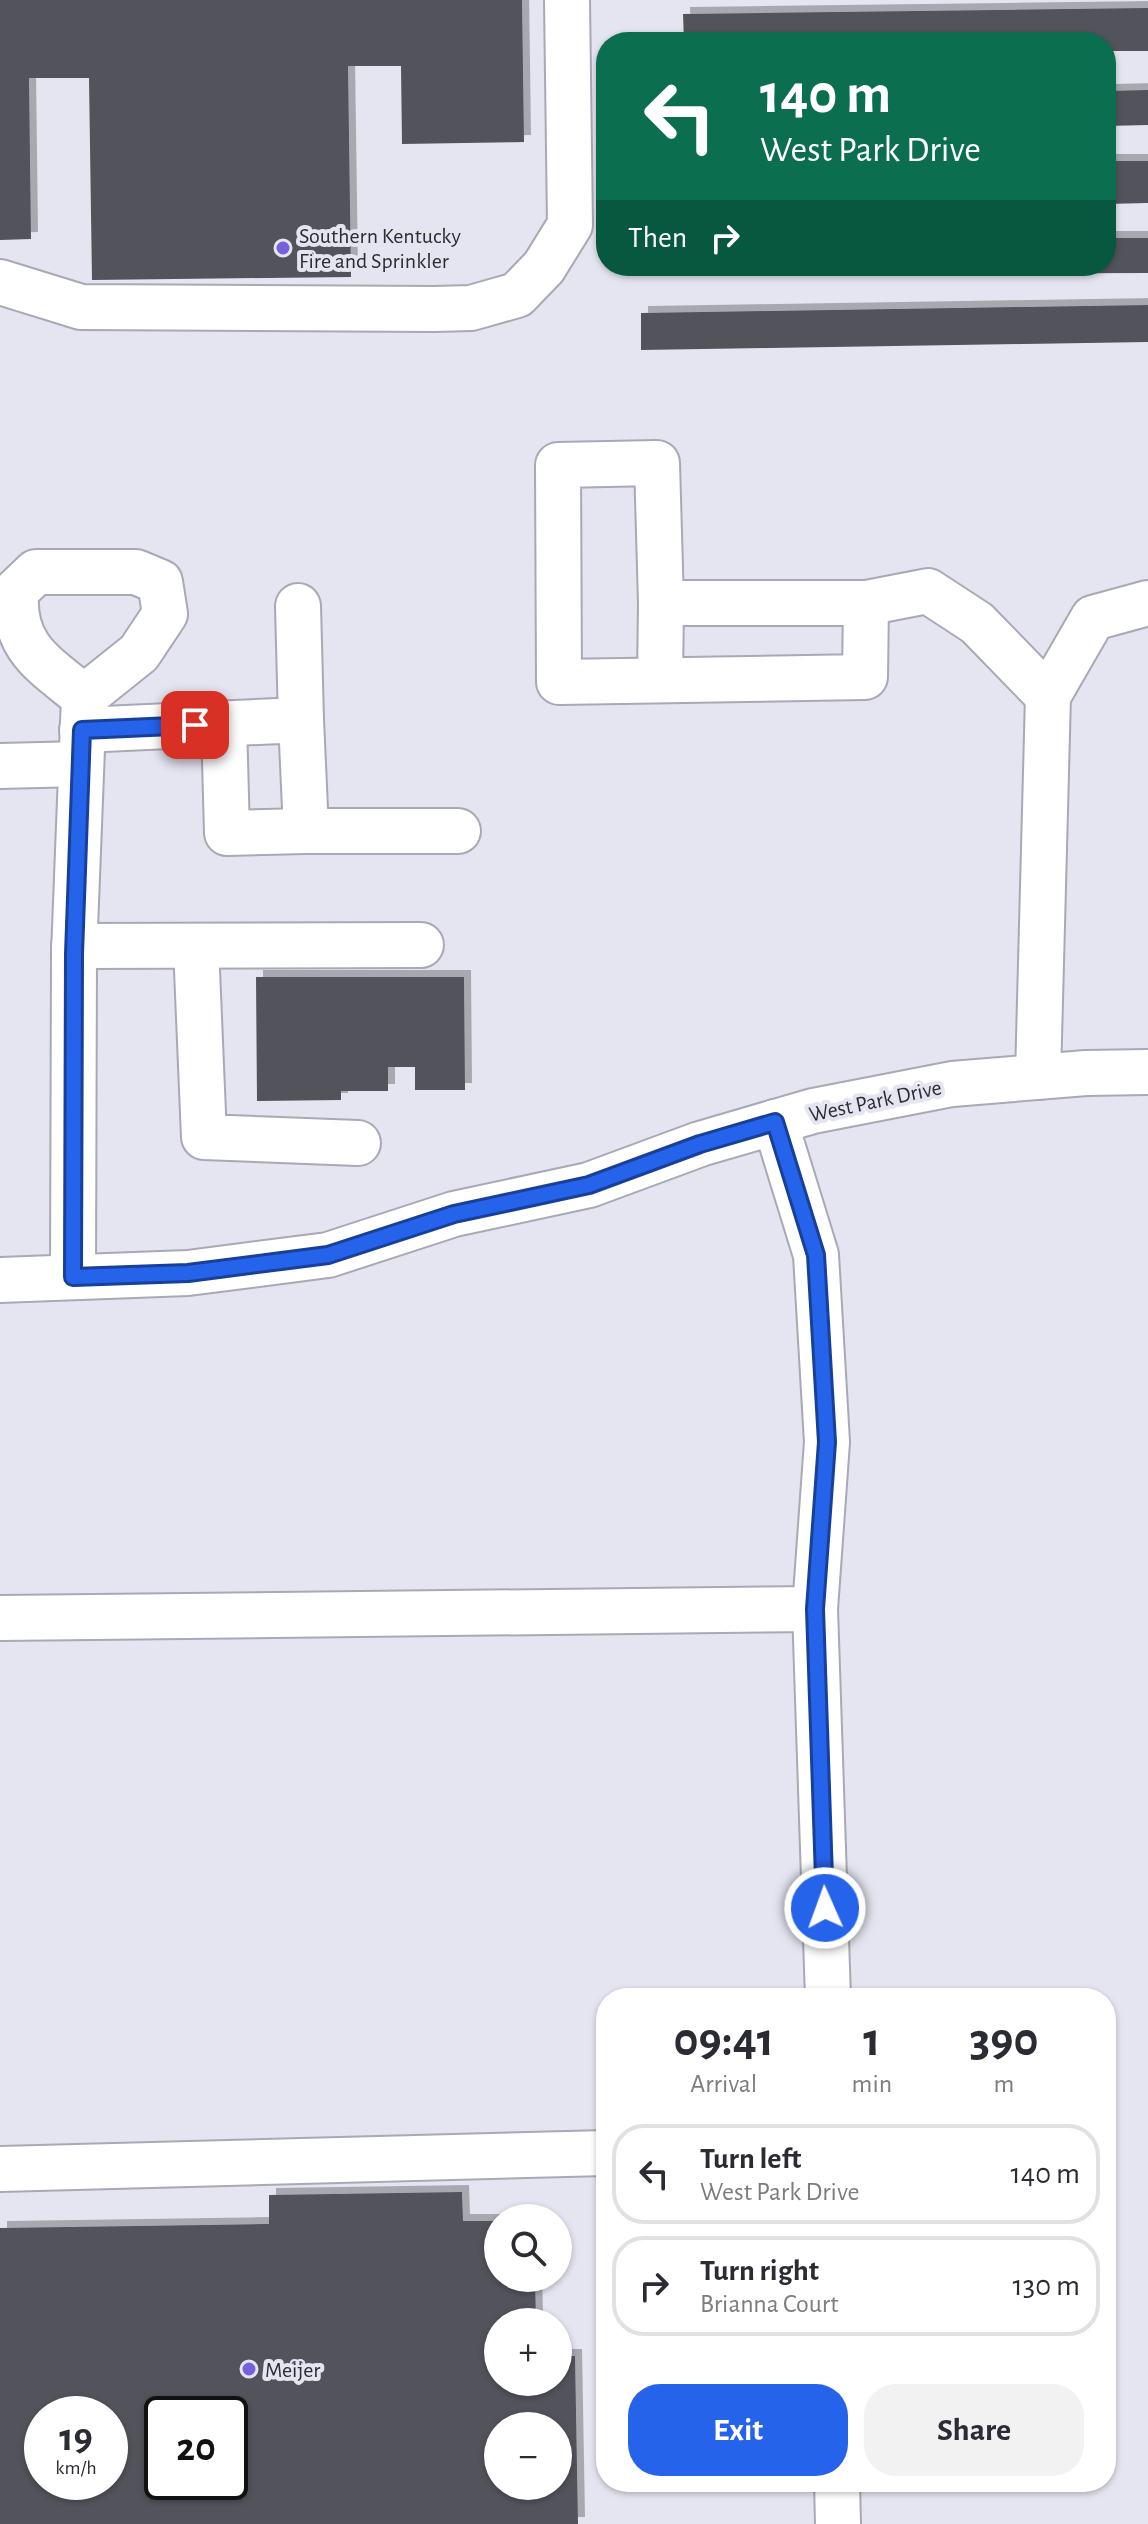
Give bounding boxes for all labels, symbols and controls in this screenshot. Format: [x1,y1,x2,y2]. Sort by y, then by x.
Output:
icon: left [628,64,732,168]
text: 140 m [760,67,891,123]
text: West Park Drive [760,132,981,168]
icon: right [703,216,747,260]
text: Then [628,223,687,253]
place label: Southern Kentucky Fire and Sprinkler [299,225,461,272]
marker: Southern Kentucky Fire and Sprinkler [274,239,292,257]
pin [161,691,229,759]
icon: arrive [173,703,217,747]
street label: West Park Drive [807,1076,944,1126]
position arrow [783,1866,867,1950]
text: 09:41 [673,2017,774,2065]
text: 1 [863,2017,880,2065]
text: 390 [970,2017,1038,2065]
text: Arrival [690,2071,757,2097]
text: min [852,2071,892,2097]
text: m [994,2071,1014,2097]
text: Turn left [700,2144,801,2174]
icon: left [632,2152,676,2196]
text: 140 m [1010,2159,1080,2189]
text: West Park Drive [700,2179,860,2205]
map controls [484,2204,572,2500]
button: search [484,2204,572,2292]
text: Turn right [700,2256,819,2286]
icon: right [632,2264,676,2308]
text: 130 m [1013,2271,1080,2301]
text: Brianna Court [700,2291,838,2317]
button: + [484,2308,572,2396]
place label: Meijer [265,2359,320,2381]
marker: Meijer [240,2360,258,2378]
button: Exit [628,2384,848,2476]
button: Share [864,2384,1084,2476]
speed limit sign: 20 [144,2396,248,2500]
button: − [484,2412,572,2500]
text: 19 [59,2418,93,2458]
text: km/h [55,2458,97,2478]

